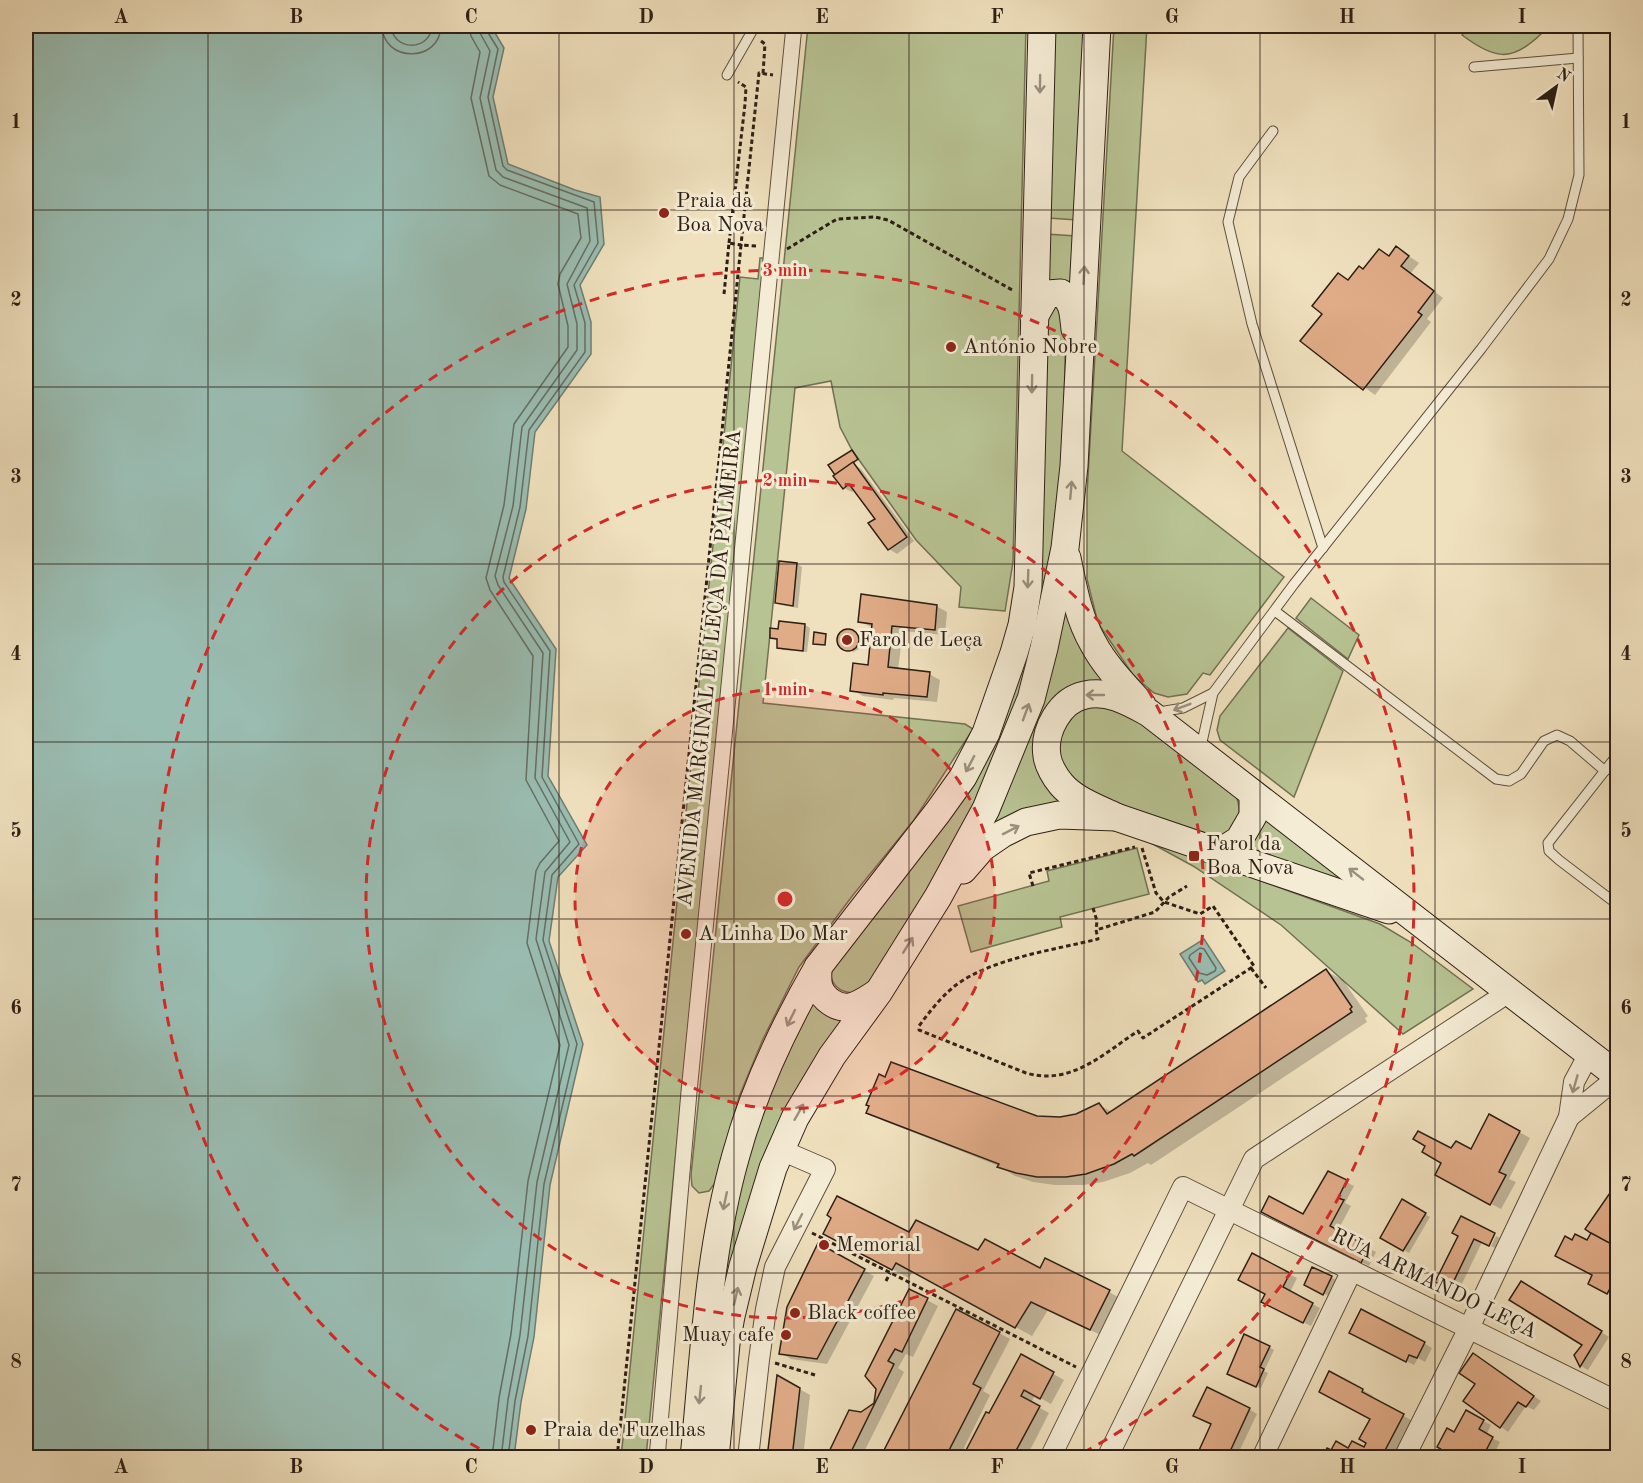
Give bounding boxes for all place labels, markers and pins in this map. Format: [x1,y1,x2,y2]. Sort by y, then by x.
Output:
place label: Praia da Boa Nova [676,191,764,236]
marker: Praia da Boa Nova [657,206,671,220]
place label: António Nobre [963,337,1097,358]
marker: António Nobre [944,340,958,354]
place label: Farol de Leça [859,630,983,651]
marker: Farol de Leça [840,633,854,647]
place label: Farol da Boa Nova [1206,834,1294,879]
marker: Farol da Boa Nova [1187,849,1201,863]
centre of rings [775,889,795,909]
place label: A Linha Do Mar [698,924,848,945]
marker: A Linha Do Mar [679,927,693,941]
place label: Memorial [836,1235,921,1256]
marker: Memorial [817,1238,831,1252]
place label: Black coffee [807,1303,916,1324]
marker: Black coffee [788,1306,802,1320]
place label: Muay cafe [682,1325,774,1346]
marker: Muay cafe [779,1328,793,1342]
place label: Praia de Fuzelhas [543,1420,706,1441]
marker: Praia de Fuzelhas [524,1423,538,1437]

